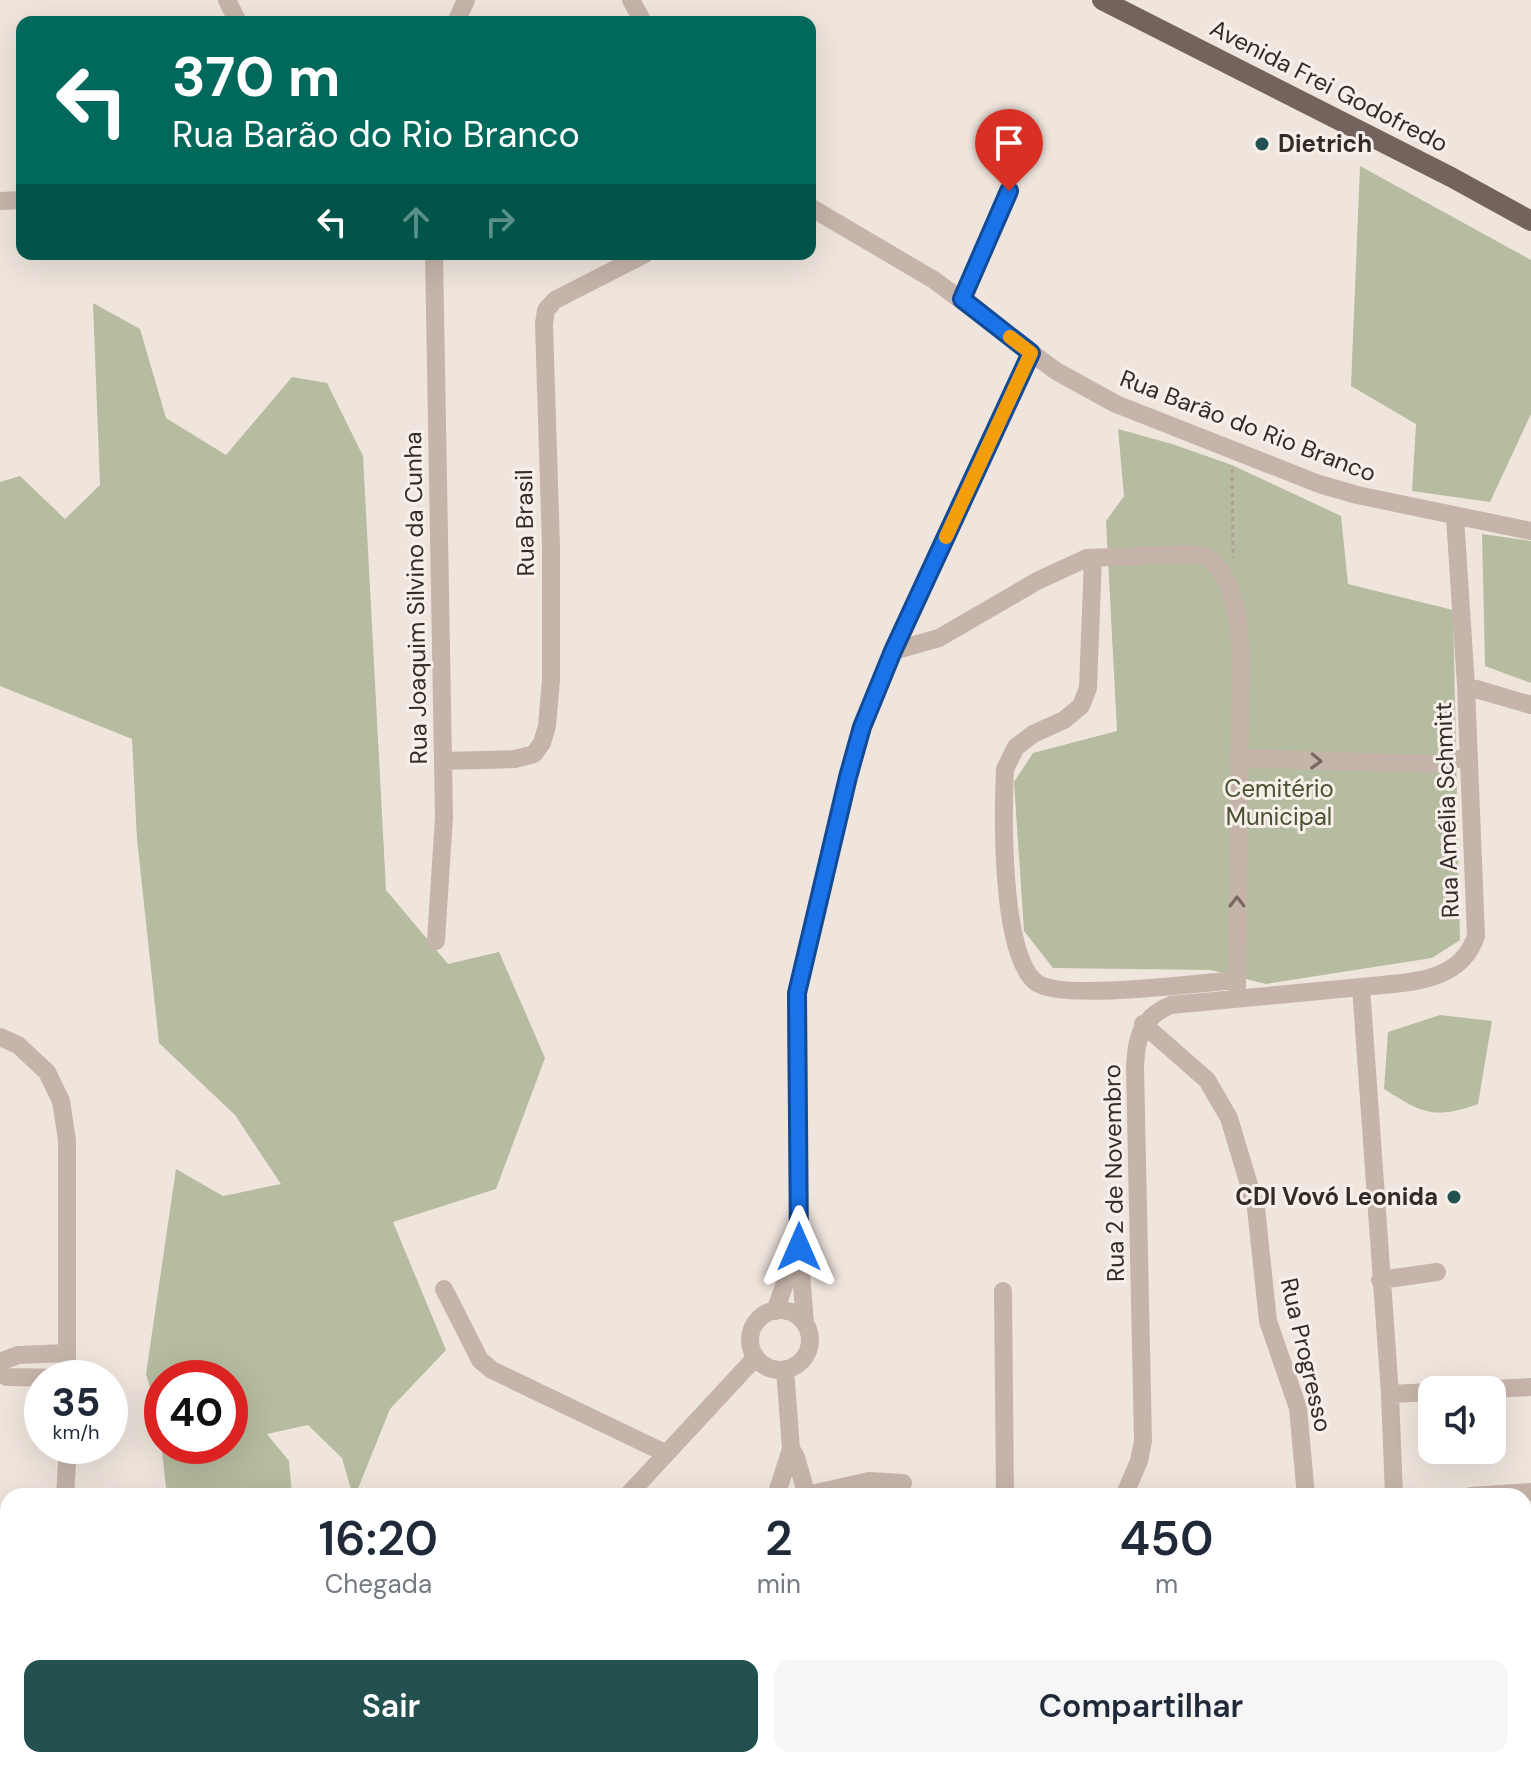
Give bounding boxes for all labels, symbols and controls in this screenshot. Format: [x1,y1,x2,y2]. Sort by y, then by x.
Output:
street label: Avenida Frei Godofredo [1205,12,1453,159]
text: 370 m [172,40,340,113]
icon: left [40,48,144,152]
pin [975,109,1043,191]
text: Rua Barão do Rio Branco [172,111,580,158]
icon: arrive [987,121,1031,165]
place label: Dietrich [1278,128,1372,159]
marker: Dietrich [1253,135,1271,153]
icon: left [310,200,354,244]
icon: ahead [394,200,438,244]
icon: right [478,200,522,244]
street label: Rua Barão do Rio Branco [1116,362,1381,489]
street label: Rua Joaquim Silvino da Cunha [397,431,434,765]
street label: Rua Brasil [508,469,541,577]
street label: Rua Amélia Schmitt [1427,701,1466,919]
one-way arrow [1310,752,1323,769]
park label: Cemitério Municipal [1224,773,1334,832]
one-way arrow [1228,895,1246,908]
street label: Rua 2 de Novembro [1096,1064,1131,1282]
place label: CDI Vovó Leonida [1235,1181,1438,1212]
marker: CDI Vovó Leonida [1445,1188,1463,1206]
position arrow [757,1205,841,1289]
street label: Rua Progresso [1274,1275,1339,1435]
speed limit sign: 40 [144,1360,248,1464]
text: 35 [52,1376,101,1428]
map controls [1418,1376,1506,1464]
button: sound [1418,1376,1506,1464]
text: km/h [52,1419,100,1445]
text: 16:20 [319,1507,438,1570]
text: 2 [765,1507,793,1570]
text: 450 [1120,1507,1213,1570]
text: Chegada [325,1567,432,1601]
text: min [757,1567,801,1601]
text: m [1155,1567,1178,1601]
button: Sair [24,1660,758,1752]
button: Compartilhar [774,1660,1508,1752]

